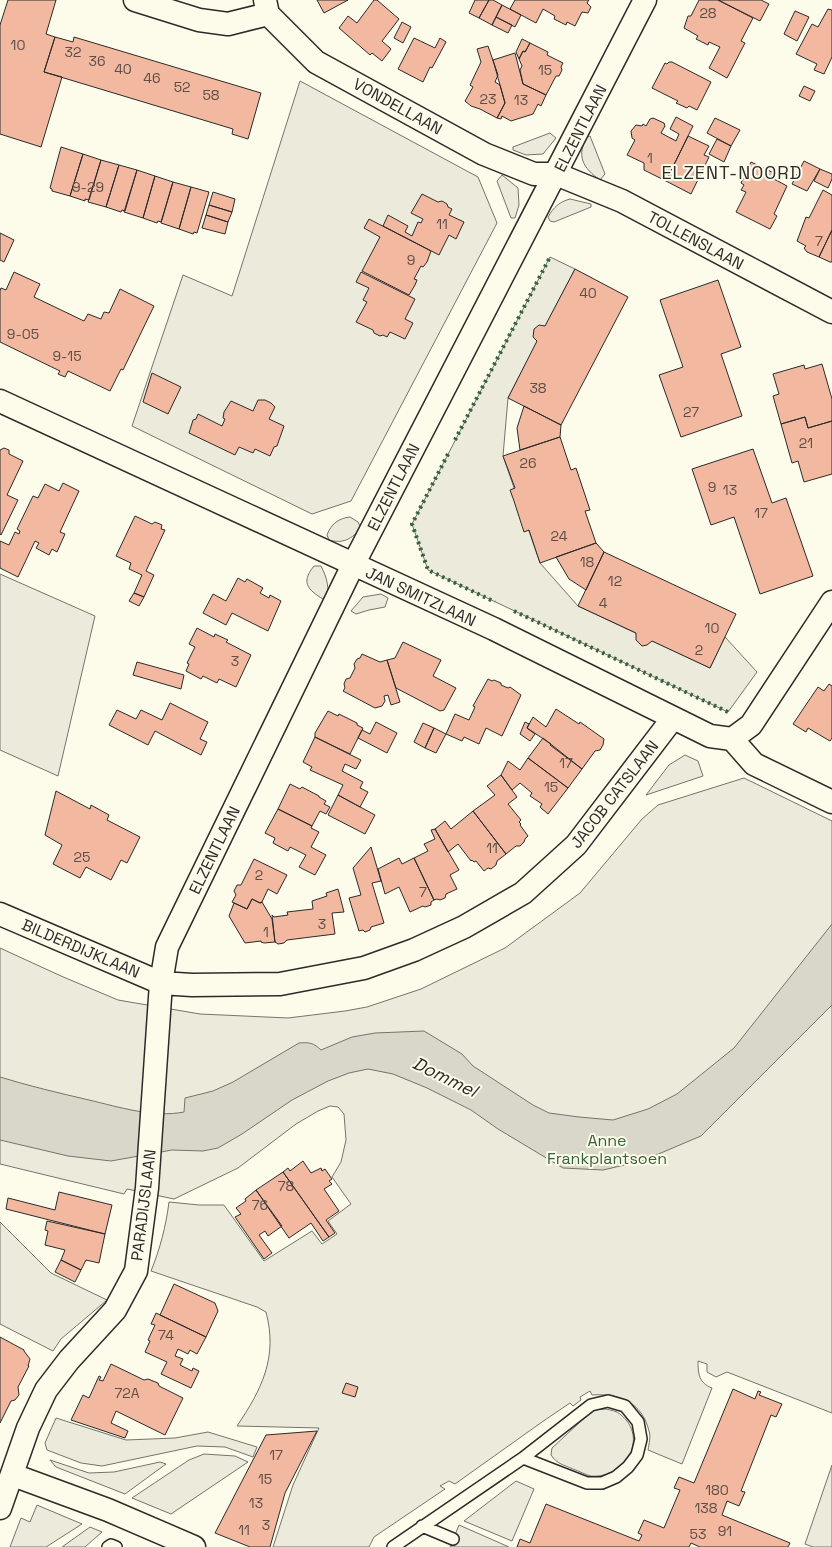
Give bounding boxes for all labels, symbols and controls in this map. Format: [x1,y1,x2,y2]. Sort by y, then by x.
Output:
house number: 28 [699,4,717,22]
house number: 10 [11,36,25,54]
house number: 32 [65,43,81,61]
house number: 36 [88,52,106,70]
house number: 40 [114,60,132,78]
house number: 15 [538,61,552,79]
house number: 46 [143,69,161,87]
street label: VONDELLAAN [349,73,446,140]
house number: 52 [174,78,190,96]
street label: ELZENTLAAN [549,81,611,176]
house number: 58 [202,86,220,104]
house number: 23 [480,90,496,108]
house number: 13 [514,91,528,109]
house number: 1 [647,149,653,167]
district label: ELZENT-NOORD [661,161,803,184]
house number: 9-29 [72,178,104,196]
street label: TOLLENSLAAN [644,206,748,275]
house number: 11 [436,215,448,233]
house number: 7 [815,232,823,250]
house number: 9 [407,251,415,269]
house number: 40 [579,284,597,302]
house number: 9-05 [7,325,39,343]
house number: 9-15 [52,347,82,365]
house number: 38 [529,379,547,397]
house number: 27 [683,403,699,421]
house number: 21 [799,434,813,452]
street label: ELZENTLAAN [362,440,424,535]
house number: 26 [519,454,537,472]
house number: 9 [708,478,716,496]
house number: 13 [723,481,737,499]
house number: 17 [754,504,768,522]
house number: 24 [551,527,568,545]
house number: 18 [580,553,595,571]
street label: JAN SMITZLAAN [362,562,479,631]
house number: 12 [608,572,622,590]
house number: 4 [599,594,608,612]
house number: 10 [705,619,719,637]
house number: 2 [695,641,703,659]
house number: 3 [231,652,239,670]
street label: JACOB CATSLAAN [566,736,663,853]
house number: 17 [559,754,573,772]
house number: 15 [544,778,558,796]
street label: ELZENTLAAN [184,803,245,898]
house number: 11 [486,839,498,857]
house number: 25 [74,848,90,866]
house number: 2 [255,866,263,884]
house number: 7 [419,883,427,901]
street label: BILDERDIJKLAAN [19,914,143,983]
house number: 3 [318,915,326,933]
house number: 1 [263,923,269,941]
water label: Dommel [409,1051,484,1103]
park label: Anne Frankplantsoen [547,1130,667,1169]
street label: PARADIJSLAAN [126,1148,161,1262]
house number: 78 [278,1177,295,1195]
house number: 76 [252,1196,268,1214]
house number: 74 [158,1326,174,1344]
house number: 72A [114,1384,140,1402]
house number: 17 [269,1446,283,1464]
house number: 15 [258,1470,272,1488]
house number: 180 [705,1481,729,1499]
house number: 13 [249,1494,263,1512]
house number: 138 [694,1499,718,1517]
house number: 3 [262,1516,270,1534]
house number: 11 [238,1521,250,1539]
house number: 91 [718,1522,732,1540]
house number: 53 [690,1525,706,1543]

